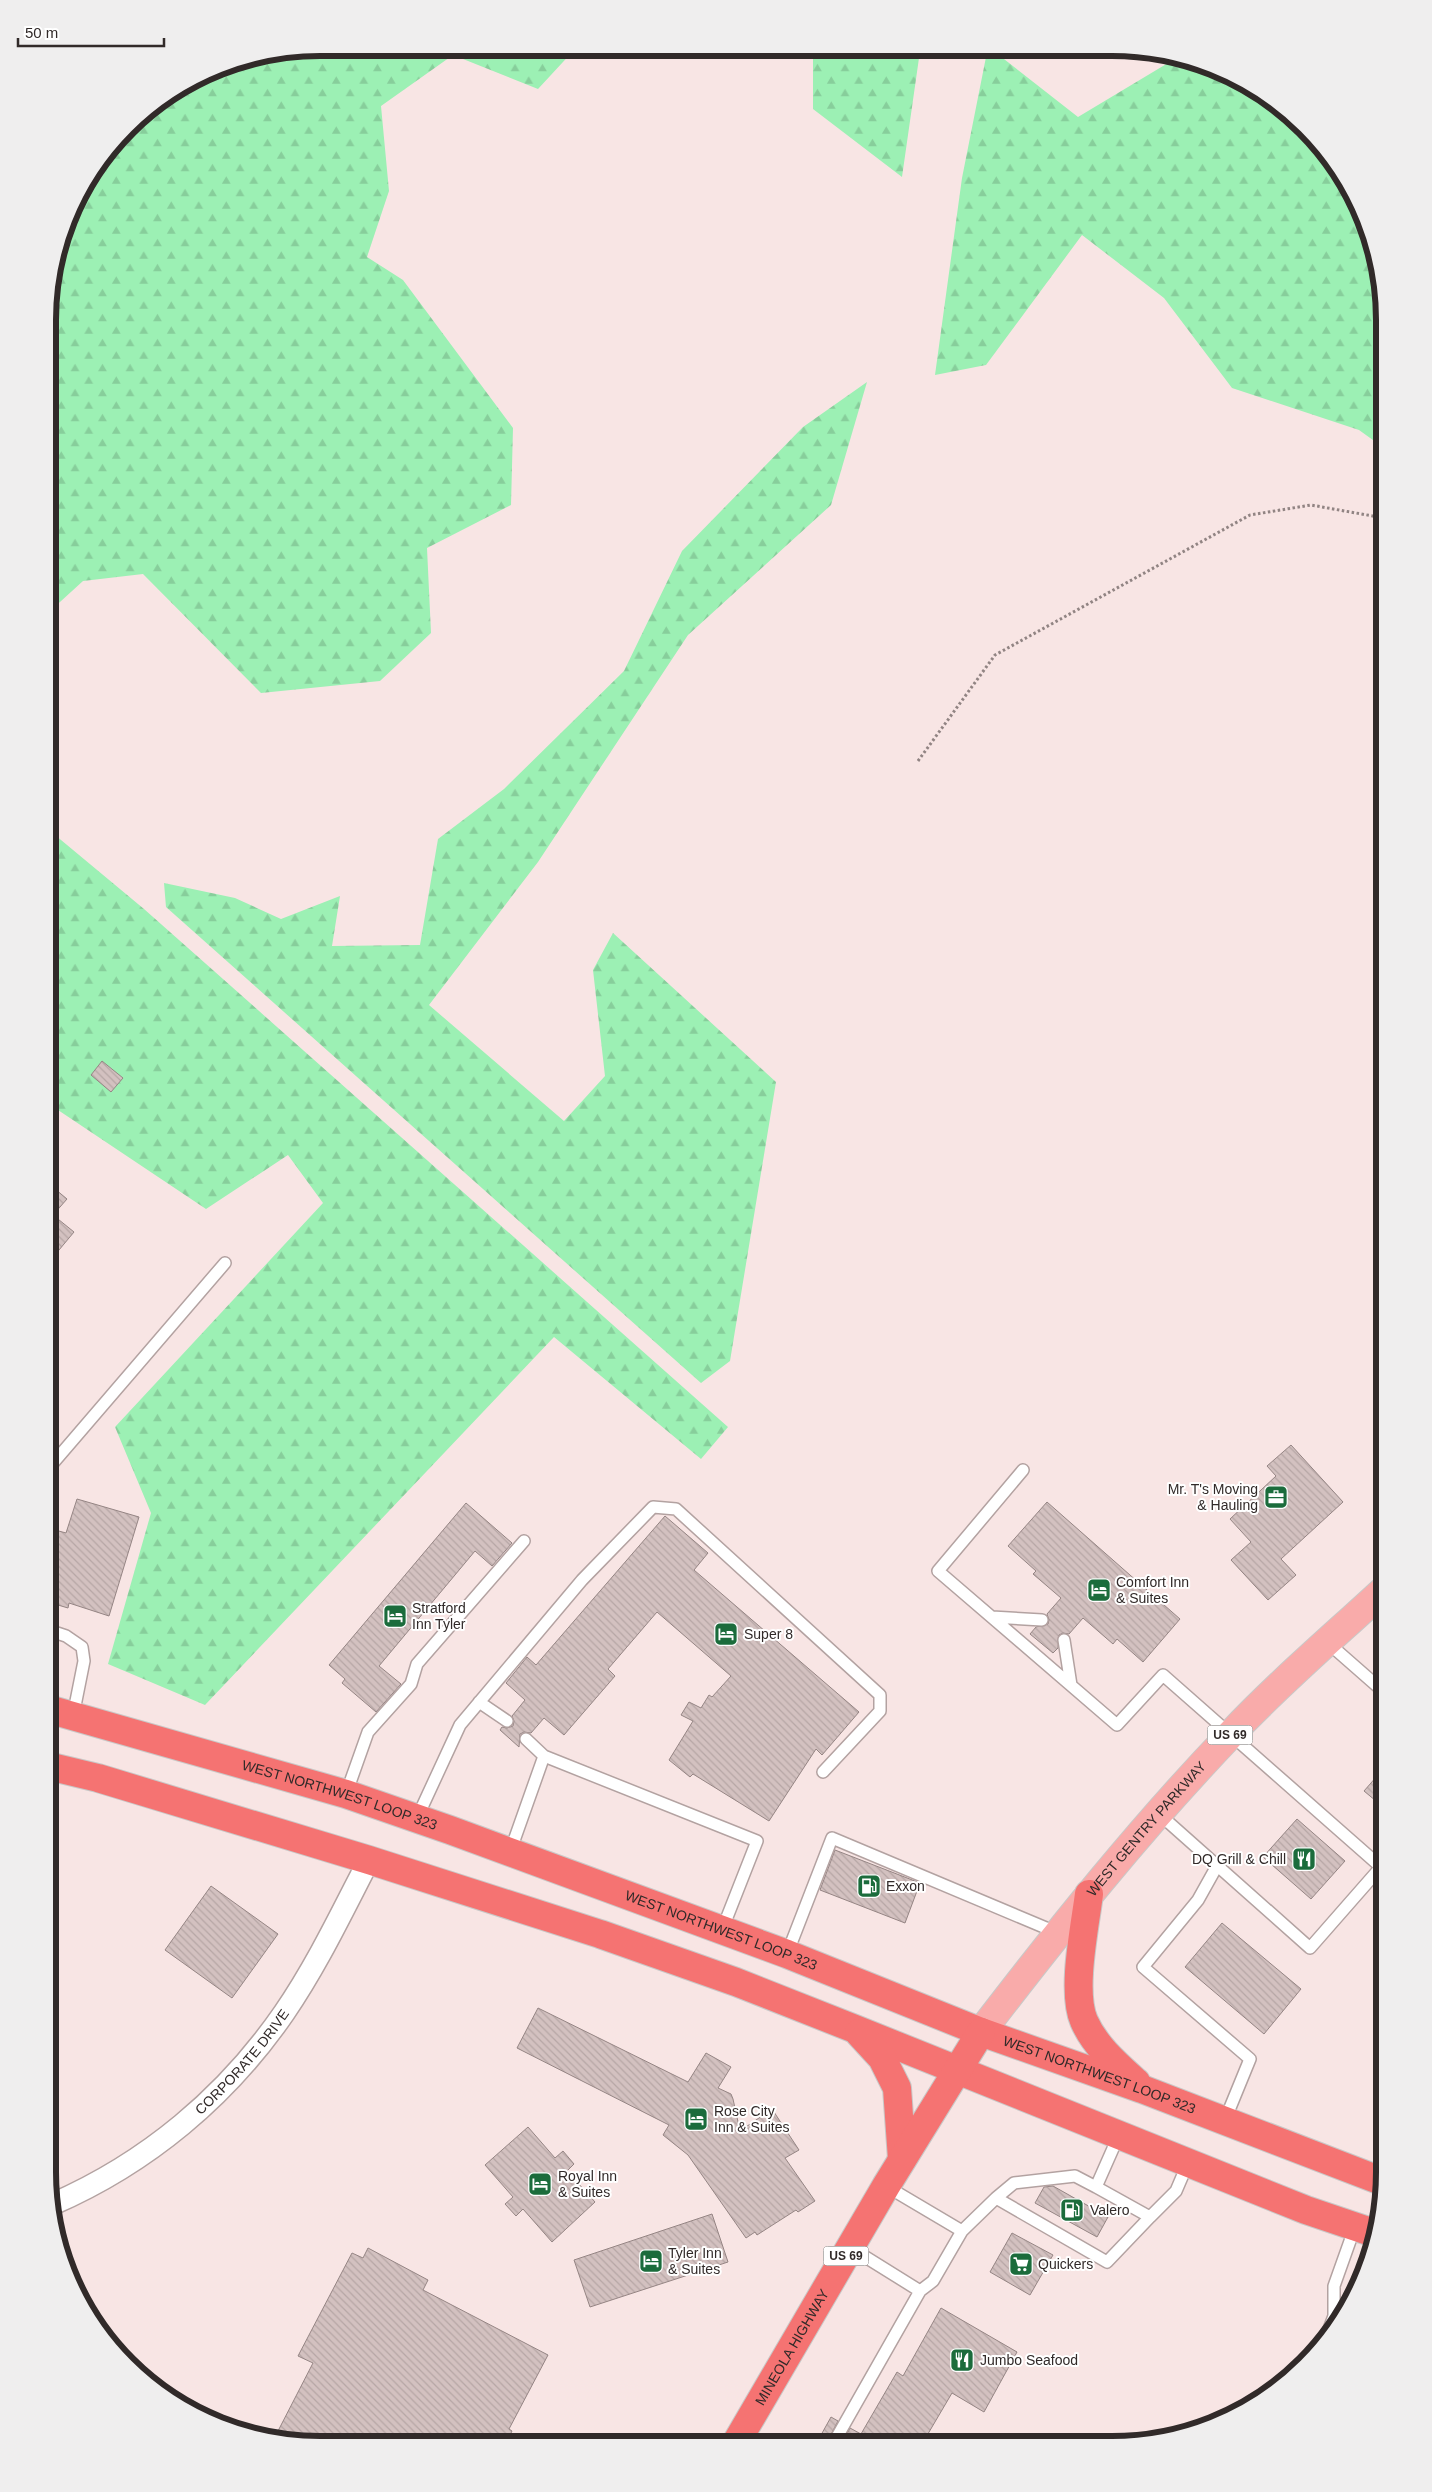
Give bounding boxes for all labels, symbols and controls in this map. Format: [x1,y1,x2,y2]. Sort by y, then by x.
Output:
scale bar [18,15,164,47]
text: 50 m [25,24,58,41]
place label: Mr. T's Moving & Hauling [1168,1481,1258,1513]
office icon: Mr. T's Moving & Hauling [1263,1484,1289,1510]
place label: Comfort Inn & Suites [1116,1574,1189,1606]
hotel icon: Comfort Inn & Suites [1086,1577,1112,1603]
place label: Stratford Inn Tyler [412,1600,466,1632]
hotel icon: Stratford Inn Tyler [382,1603,408,1629]
hotel icon: Super 8 [713,1621,739,1647]
place label: Super 8 [744,1626,793,1642]
road number: US 69 [1208,1726,1252,1744]
street label: WEST NORTHWEST LOOP 323 [240,1757,440,1833]
street label: WEST GENTRY PARKWAY [1083,1758,1210,1899]
restaurant icon: DQ Grill & Chill [1291,1846,1317,1872]
place label: DQ Grill & Chill [1192,1851,1286,1867]
fuel station icon: Exxon [856,1873,882,1899]
place label: Exxon [886,1878,925,1894]
street label: WEST NORTHWEST LOOP 323 [623,1887,820,1973]
street label: CORPORATE DRIVE [192,2006,292,2118]
street label: WEST NORTHWEST LOOP 323 [1001,2032,1198,2117]
place label: Rose City Inn & Suites [714,2103,790,2135]
hotel icon: Rose City Inn & Suites [683,2106,709,2132]
place label: Royal Inn & Suites [558,2168,617,2200]
hotel icon: Royal Inn & Suites [527,2171,553,2197]
fuel station icon: Valero [1059,2197,1085,2223]
place label: Valero [1090,2202,1130,2218]
place label: Tyler Inn & Suites [668,2245,722,2277]
road number: US 69 [824,2246,868,2266]
hotel icon: Tyler Inn & Suites [638,2248,664,2274]
supermarket icon: Quickers [1008,2251,1034,2277]
place label: Quickers [1038,2256,1093,2272]
street label: MINEOLA HIGHWAY [752,2286,832,2408]
restaurant icon: Jumbo Seafood [949,2347,975,2373]
place label: Jumbo Seafood [980,2352,1078,2368]

